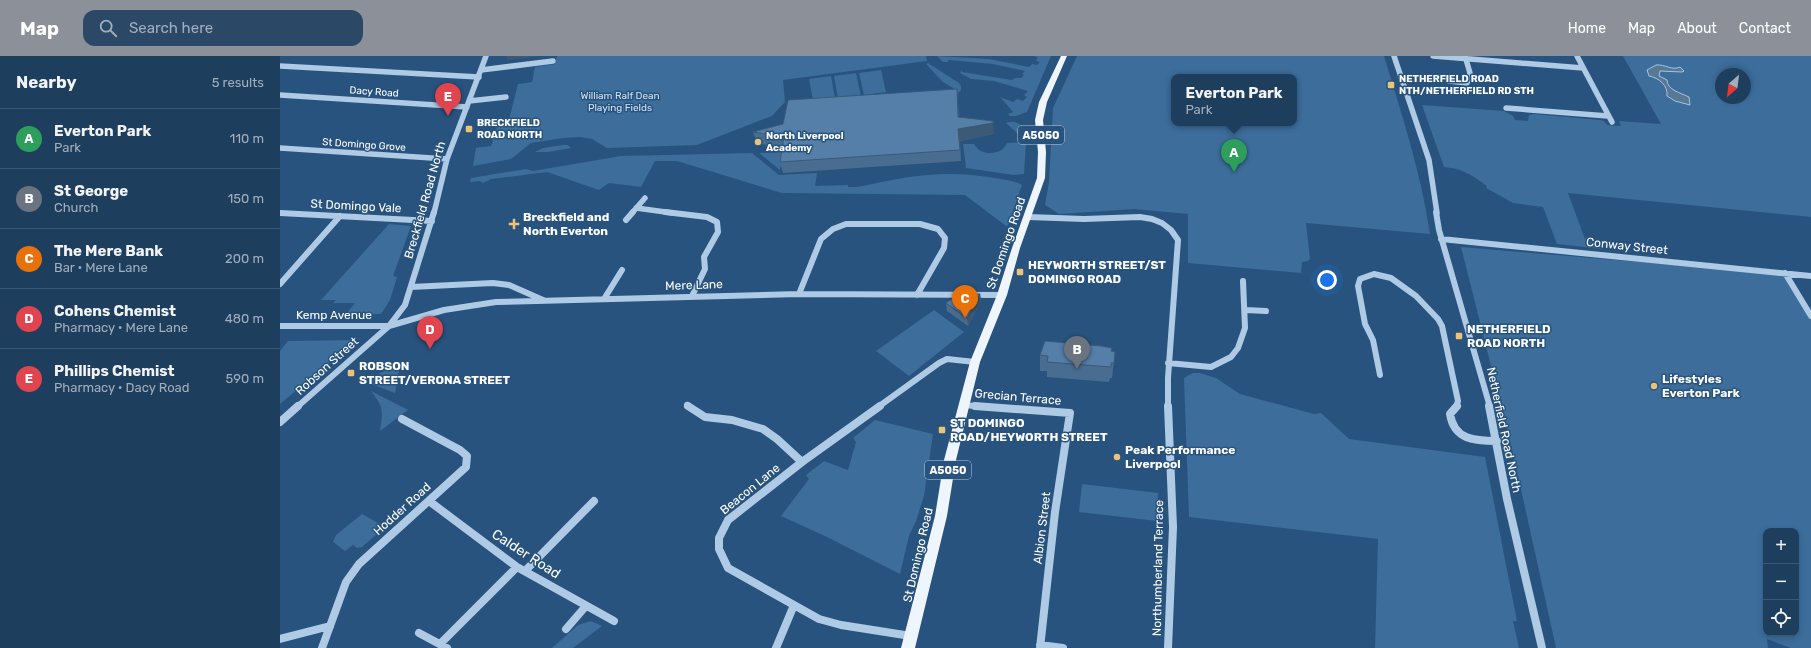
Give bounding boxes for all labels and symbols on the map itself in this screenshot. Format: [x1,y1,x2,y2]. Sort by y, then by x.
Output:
north arrow [1715,68,1751,104]
place label: NETHERFIELD ROAD NTH/NETHERFIELD RD STH [1399,73,1534,97]
marker: NETHERFIELD ROAD NTH/NETHERFIELD RD STH [1386,80,1396,90]
pin: E [435,83,461,116]
street label: Dacy Road [349,84,399,100]
park label: William Ralf Dean Playing Fields [580,90,660,114]
place label: BRECKFIELD ROAD NORTH [477,117,542,141]
marker: BRECKFIELD ROAD NORTH [464,124,474,134]
road number: A5050 [1018,126,1064,144]
place label: North Liverpool Academy [766,130,844,154]
street label: St Domingo Grove [322,136,407,154]
marker: North Liverpool Academy [753,137,763,147]
pin: A [1221,139,1247,172]
street label: Breckfield Road North [402,140,448,260]
street label: St Domingo Road [984,195,1028,291]
street label: St Domingo Vale [310,197,402,215]
place label: Breckfield and North Everton [523,210,609,238]
marker: Breckfield and North Everton [508,218,520,230]
street label: Conway Street [1586,235,1669,257]
place label: HEYWORTH STREET/ST DOMINGO ROAD [1028,258,1166,286]
marker: HEYWORTH STREET/ST DOMINGO ROAD [1015,267,1025,277]
your location [1317,270,1337,290]
street label: Mere Lane [665,277,723,293]
pin: C [952,285,978,318]
street label: Kemp Avenue [296,308,372,322]
pin: D [417,316,443,349]
place label: NETHERFIELD ROAD NORTH [1467,322,1551,350]
marker: NETHERFIELD ROAD NORTH [1454,331,1464,341]
street label: Robson Street [293,334,362,398]
pin: B [1064,336,1090,369]
place label: ROBSON STREET/VERONA STREET [359,359,511,387]
street label: Netherfield Road North [1484,366,1524,494]
marker: ROBSON STREET/VERONA STREET [346,368,356,378]
place label: Lifestyles Everton Park [1662,372,1740,400]
marker: Lifestyles Everton Park [1649,381,1659,391]
street label: Grecian Terrace [974,386,1062,408]
place label: ST DOMINGO ROAD/HEYWORTH STREET [950,416,1108,444]
marker: ST DOMINGO ROAD/HEYWORTH STREET [937,425,947,435]
place label: Peak Performance Liverpool [1125,443,1235,471]
marker: Peak Performance Liverpool [1112,452,1122,462]
street label: Beacon Lane [717,461,783,517]
road number: A5050 [925,461,971,479]
street label: Hodder Road [371,480,433,538]
street label: Albion Street [1031,491,1053,565]
street label: Northumberland Terrace [1150,500,1166,636]
street label: St Domingo Road [900,506,936,604]
street label: Calder Road [489,526,563,582]

